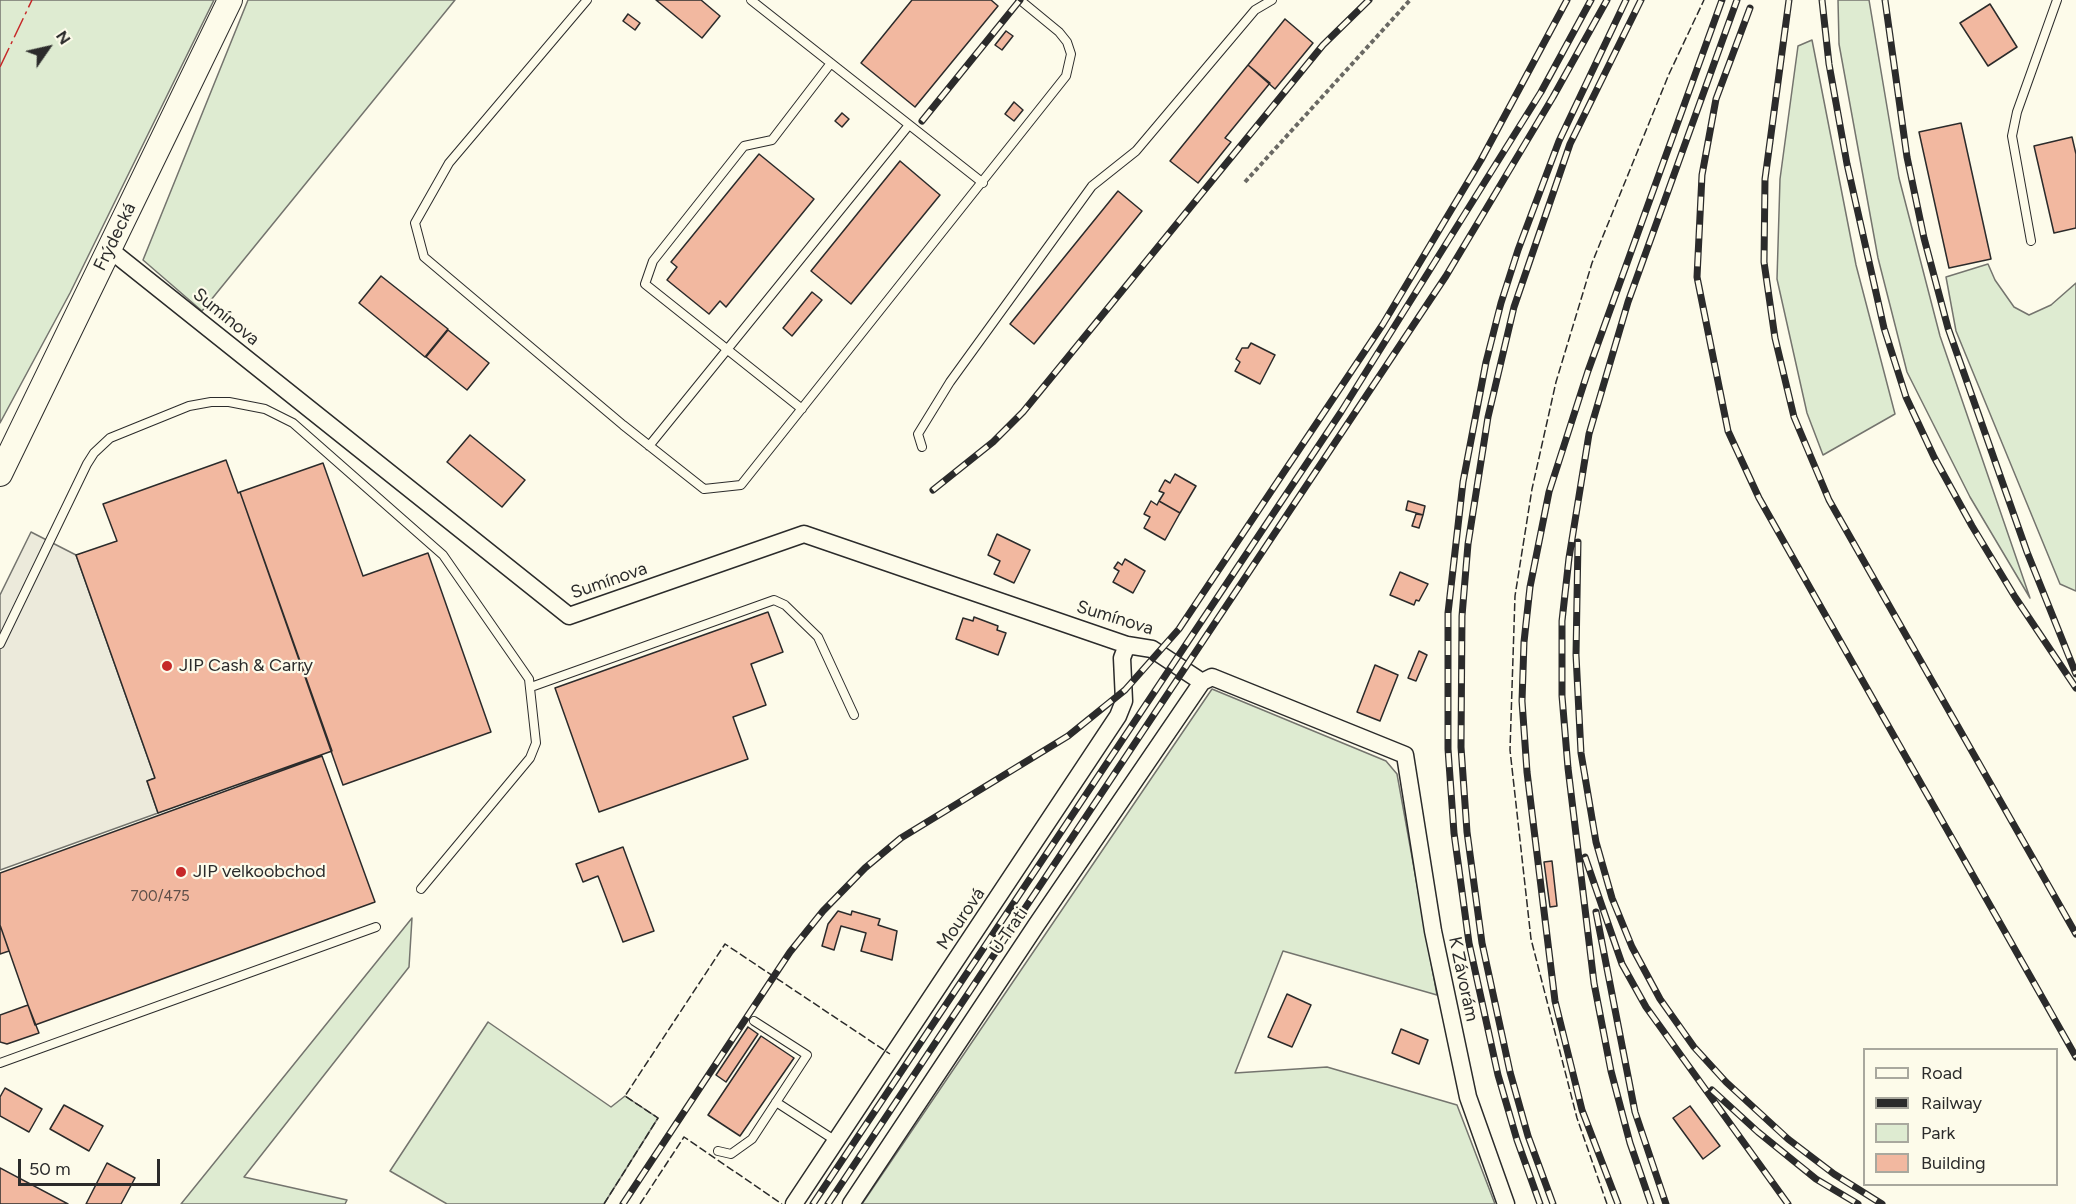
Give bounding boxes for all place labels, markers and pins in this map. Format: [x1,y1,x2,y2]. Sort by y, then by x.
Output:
place label: JIP Cash & Carry [179,655,313,677]
marker: JIP Cash & Carry [160,659,174,673]
place label: JIP velkoobchod [193,861,326,883]
marker: JIP velkoobchod [174,865,188,879]

